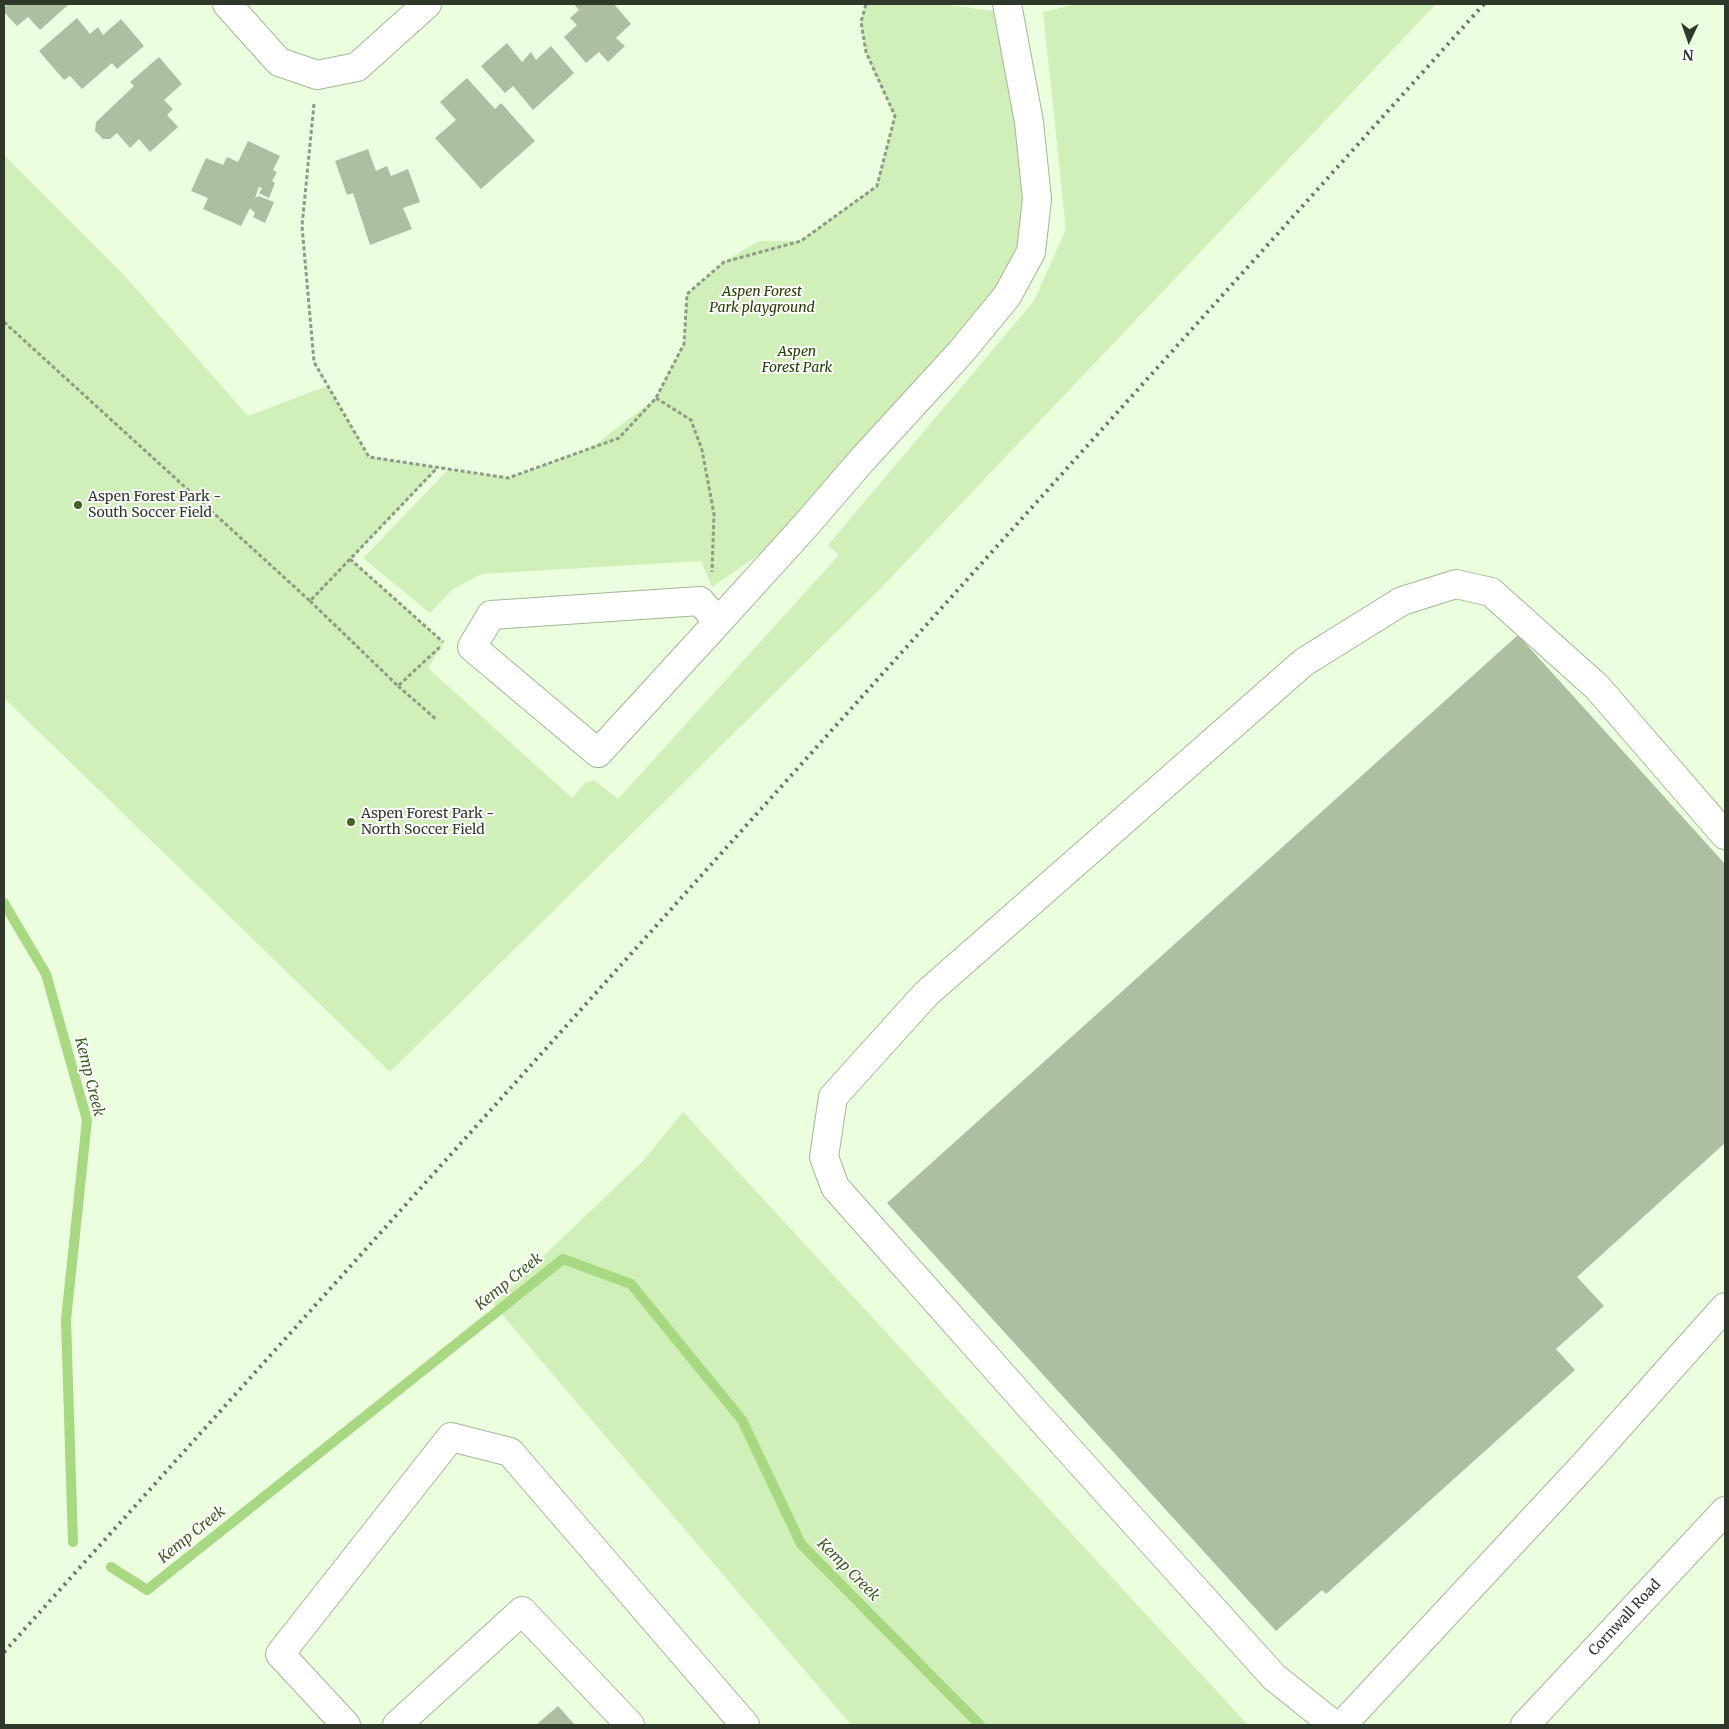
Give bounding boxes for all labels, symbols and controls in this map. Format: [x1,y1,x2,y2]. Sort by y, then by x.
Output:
north arrow [1664,15,1714,65]
text: N [1682,46,1694,64]
park label: Aspen Forest Park playground [709,284,815,316]
park label: Aspen Forest Park [762,344,832,377]
place label: Aspen Forest Park - South Soccer Field [88,489,221,522]
marker: Aspen Forest Park - South Soccer Field [72,499,84,511]
place label: Aspen Forest Park - North Soccer Field [361,806,494,839]
marker: Aspen Forest Park - North Soccer Field [345,816,357,828]
water label: Kemp Creek [70,1036,108,1118]
water label: Kemp Creek [472,1250,546,1314]
water label: Kemp Creek [155,1503,229,1567]
water label: Kemp Creek [813,1535,883,1605]
street label: Cornwall Road [1586,1577,1664,1659]

